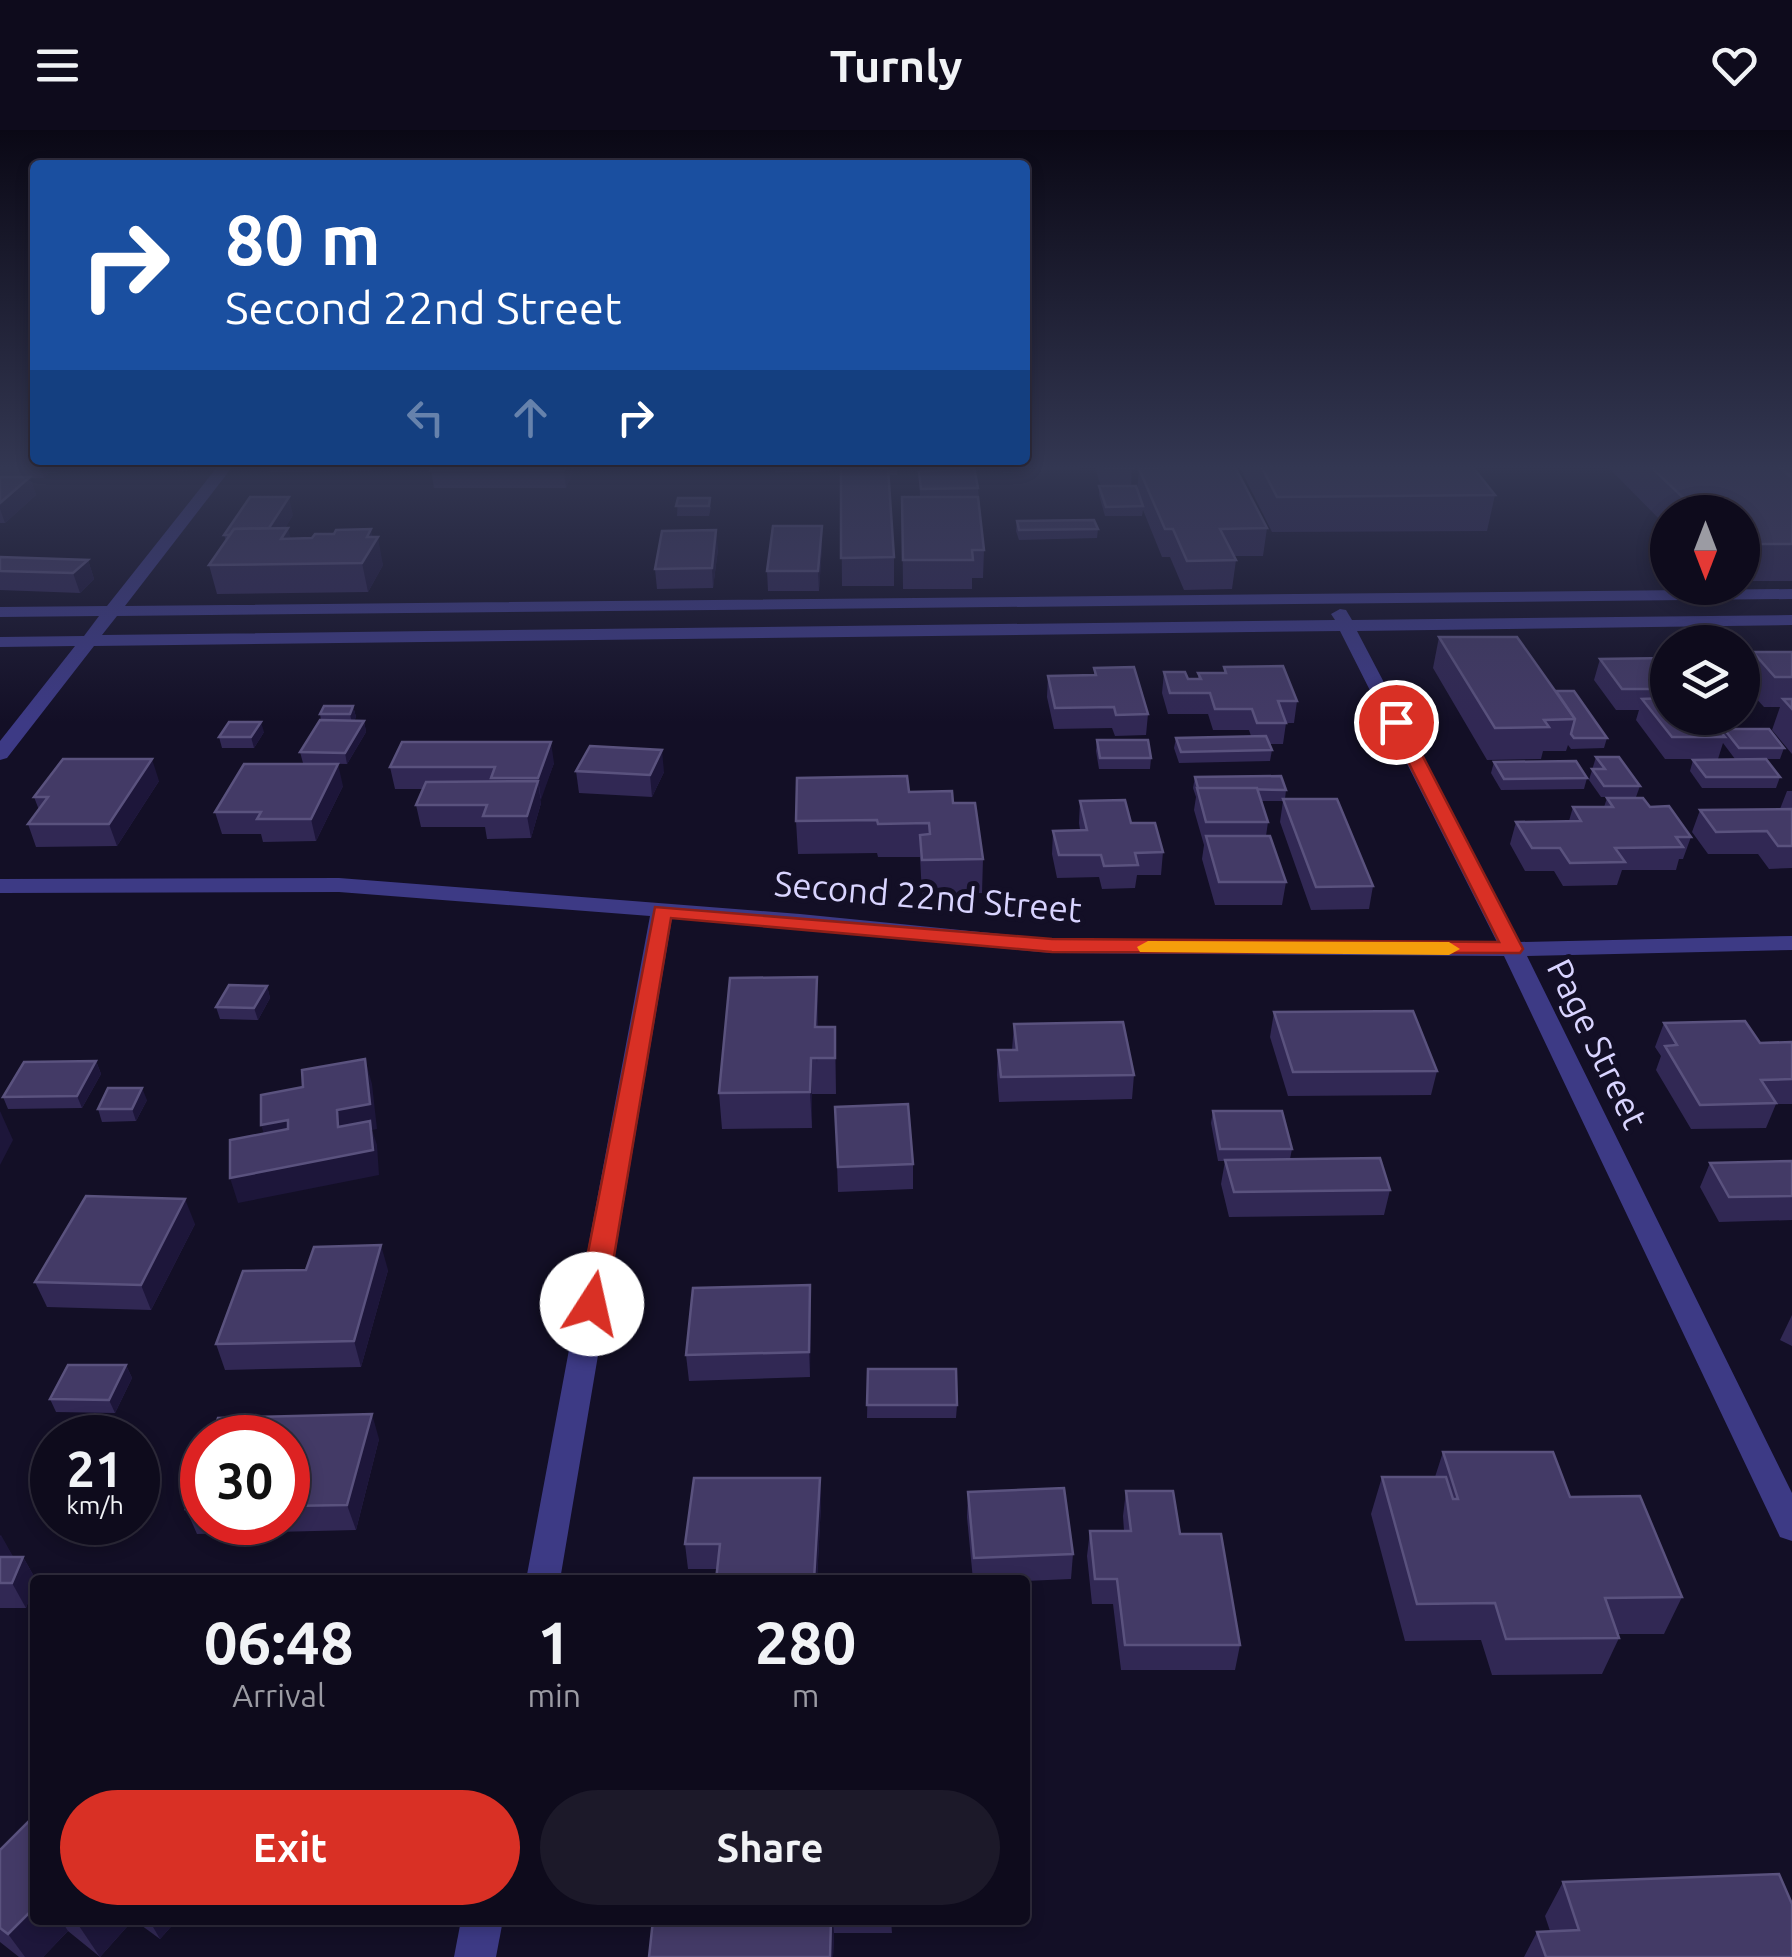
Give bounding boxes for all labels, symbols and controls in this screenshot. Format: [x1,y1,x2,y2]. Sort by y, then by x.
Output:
icon: menu [30,38,85,93]
icon: heart [1707,38,1762,93]
text: Turnly [830,40,962,91]
icon: right [60,200,190,330]
text: 80 m [225,200,381,278]
text: Second 22nd Street [225,282,622,333]
icon: left [398,390,453,445]
icon: ahead [503,390,558,445]
icon: right [608,390,663,445]
north arrow [1650,495,1760,605]
map controls [1650,495,1760,735]
button: layers [1650,625,1760,735]
pin [1354,680,1439,765]
icon: arrive [1369,695,1424,750]
street label: Second 22nd Street [773,863,1084,929]
street label: Page Street [1540,952,1656,1135]
position arrow [540,1252,644,1356]
speed limit sign: 30 [180,1415,310,1545]
text: 21 [67,1440,123,1496]
text: km/h [66,1491,124,1519]
text: 06:48 [204,1608,354,1675]
text: 1 [537,1608,571,1675]
text: 280 [755,1608,856,1675]
text: Arrival [232,1677,325,1713]
text: min [527,1677,581,1713]
text: m [792,1677,819,1713]
button: Exit [60,1790,520,1905]
button: Share [540,1790,1000,1905]

